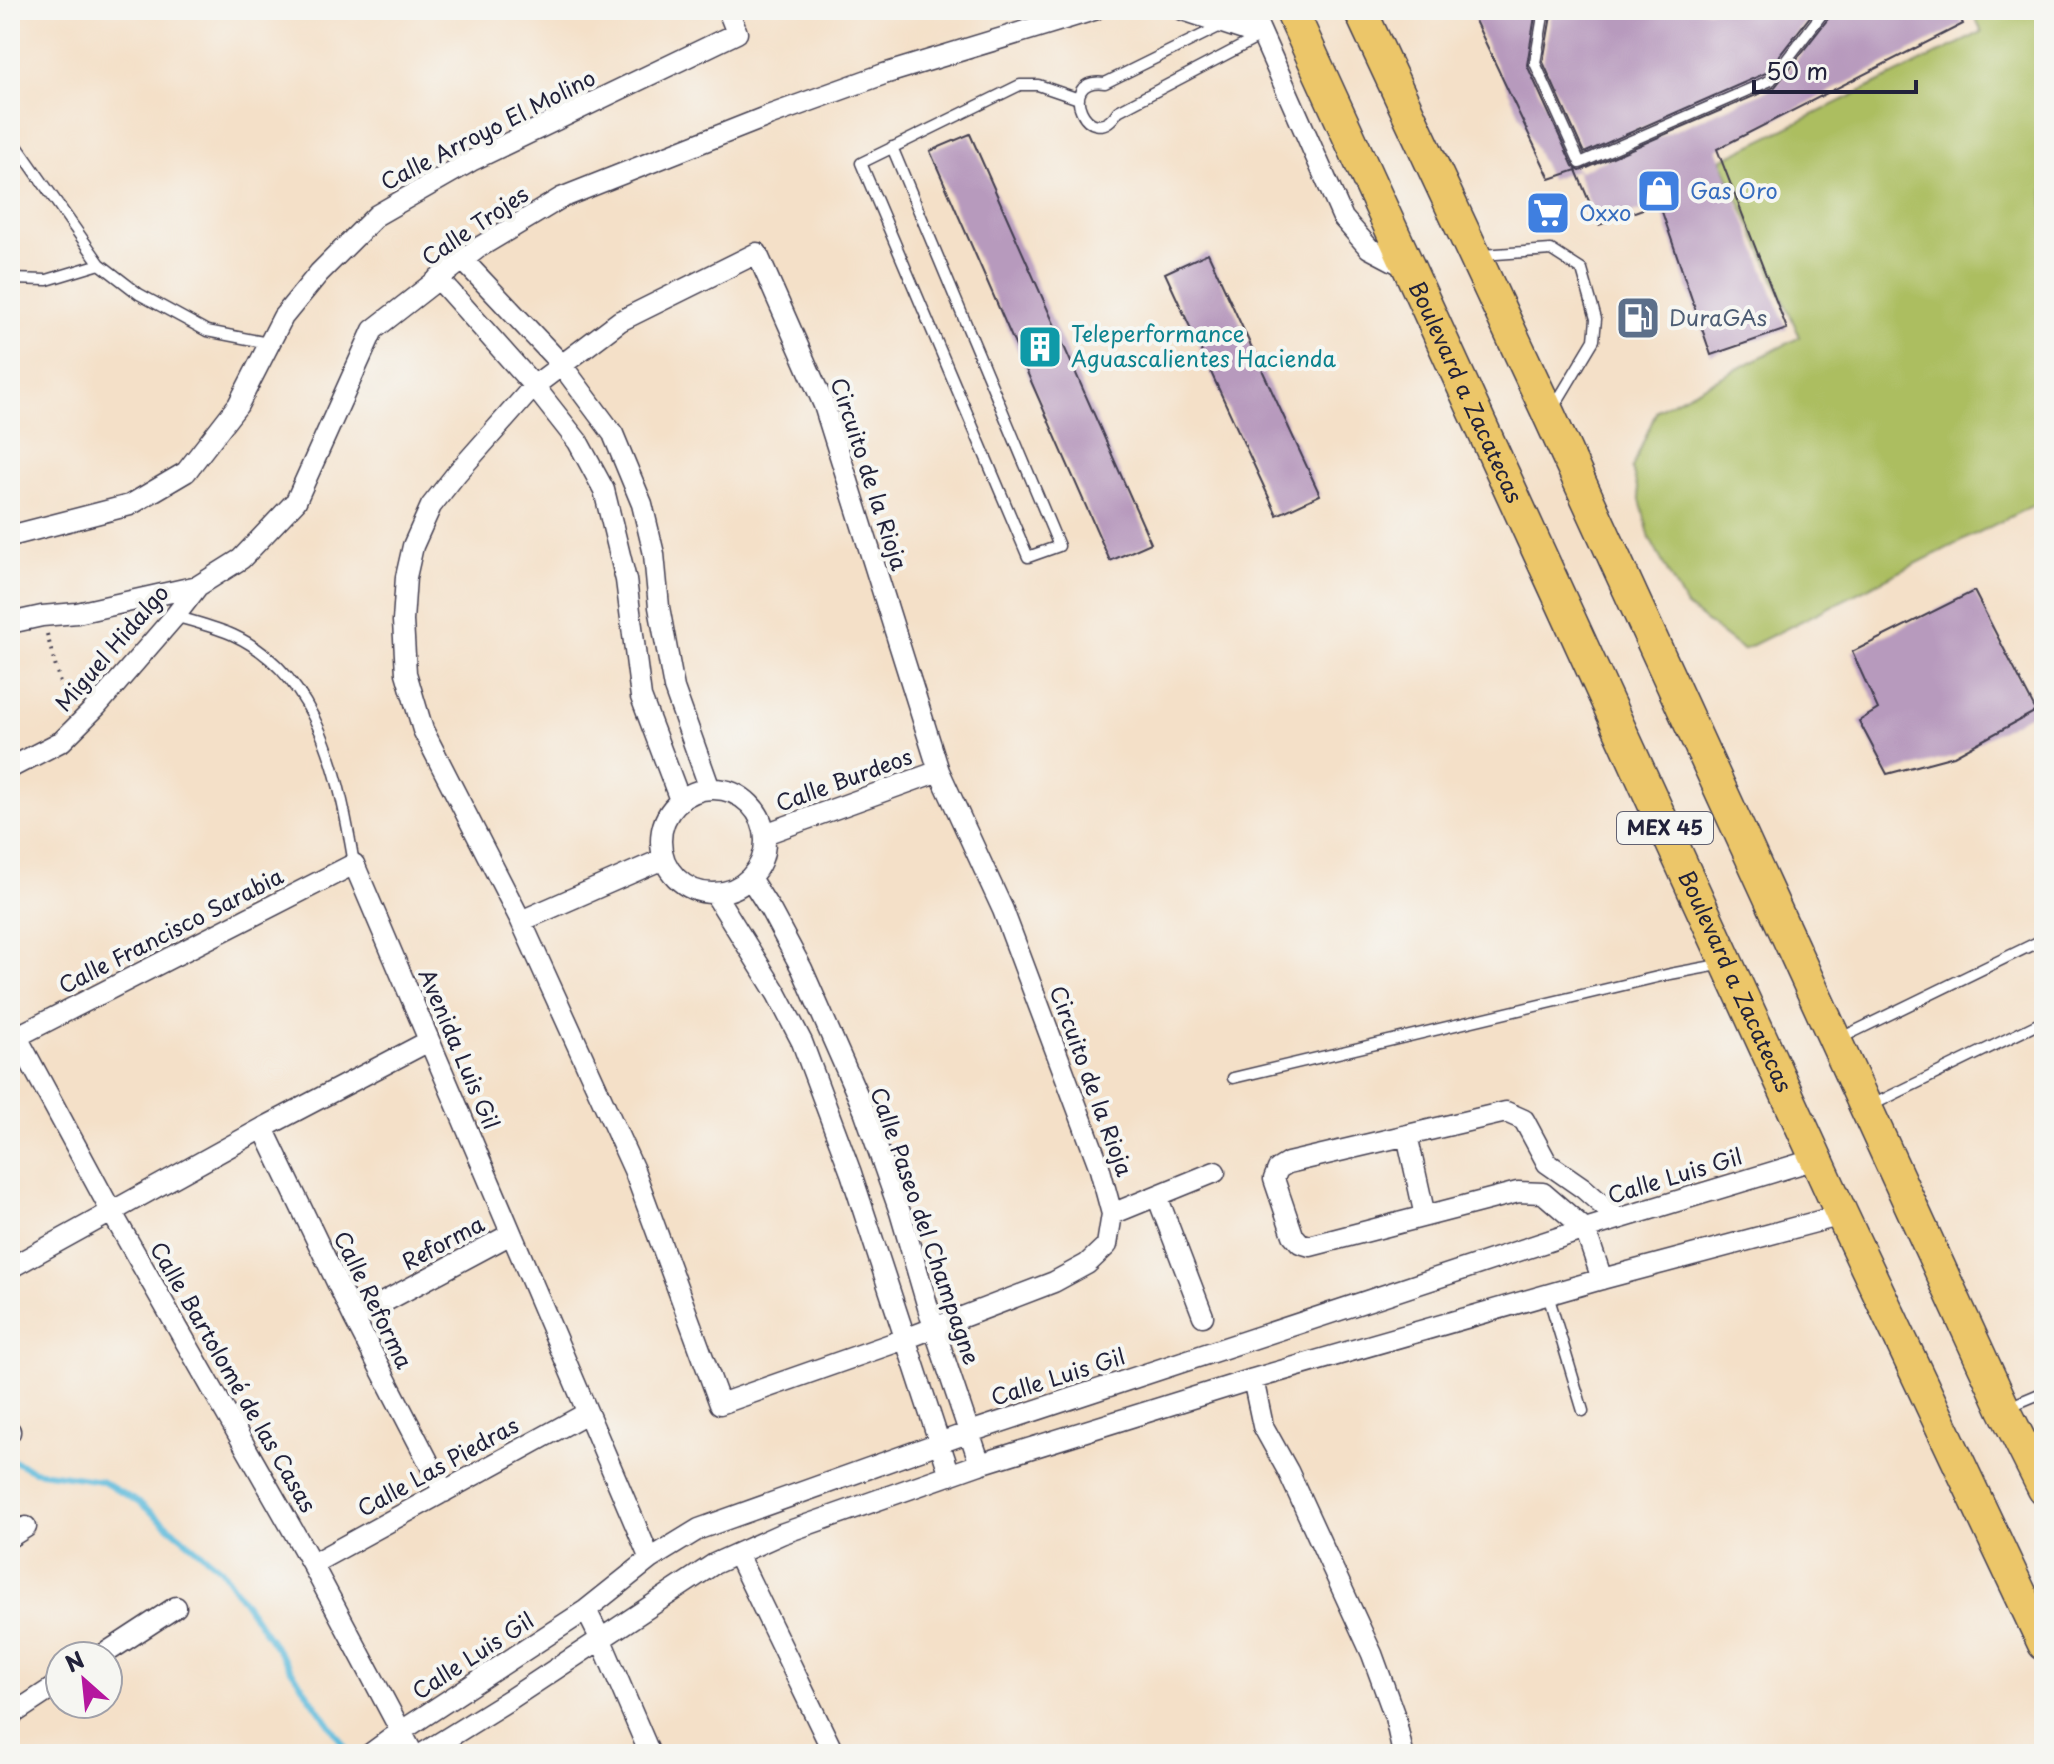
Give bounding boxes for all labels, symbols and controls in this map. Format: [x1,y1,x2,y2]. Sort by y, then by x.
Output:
scale bar [1754,44,1916,94]
text: 50 m [1766,52,1828,88]
street label: Calle Arroyo El Molino [374,60,600,197]
shop icon: Gas Oro [1635,167,1683,215]
place label: Gas Oro [1690,173,1778,206]
street label: Calle Trojes [414,177,534,273]
supermarket icon: Oxxo [1524,189,1572,237]
place label: Oxxo [1579,195,1631,228]
street label: Boulevard a Zacatecas [1402,275,1532,508]
fuel station icon: DuraGAs [1614,294,1662,342]
place label: DuraGAs [1669,300,1767,333]
place label: Teleperformance Aguascalientes Hacienda [1071,316,1337,374]
building icon: Teleperformance Aguascalientes Hacienda [1016,323,1064,371]
street label: Circuito de la Rioja [824,373,917,574]
street label: Miguel Hidalgo [46,576,175,718]
street label: Calle Burdeos [771,739,916,819]
road number: MEX 45 [1617,812,1713,844]
street label: Calle Francisco Sarabia [52,858,289,1001]
street label: Boulevard a Zacatecas [1671,864,1802,1097]
street label: Avenida Luis Gil [412,963,509,1134]
street label: Circuito de la Rioja [1043,981,1142,1181]
street label: Calle Paseo del Champagne [863,1082,990,1369]
street label: Calle Luis Gil [1603,1138,1746,1211]
street label: Reforma [395,1206,490,1277]
street label: Calle Reforma [327,1225,422,1374]
street label: Calle Bartolomé de las Casas [143,1235,326,1518]
street label: Calle Luis Gil [986,1338,1129,1413]
street label: Calle Las Piedras [351,1408,524,1524]
street label: Calle Luis Gil [405,1603,540,1706]
north arrow [44,1640,124,1720]
text: N [59,1642,89,1680]

